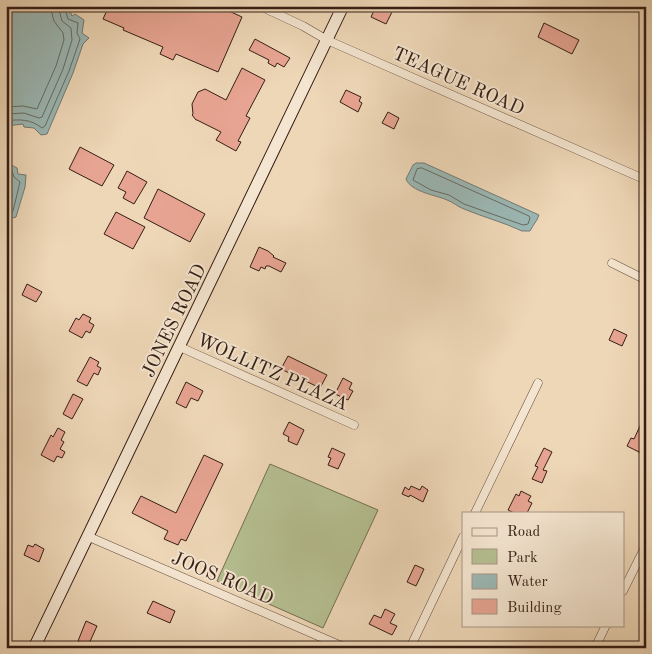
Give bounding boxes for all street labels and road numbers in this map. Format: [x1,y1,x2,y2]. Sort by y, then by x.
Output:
street label: TEAGUE ROAD [389,45,527,120]
street label: JONES ROAD [140,261,211,381]
street label: WOLLITZ PLAZA [193,331,351,415]
street label: JOOS ROAD [168,549,276,609]

